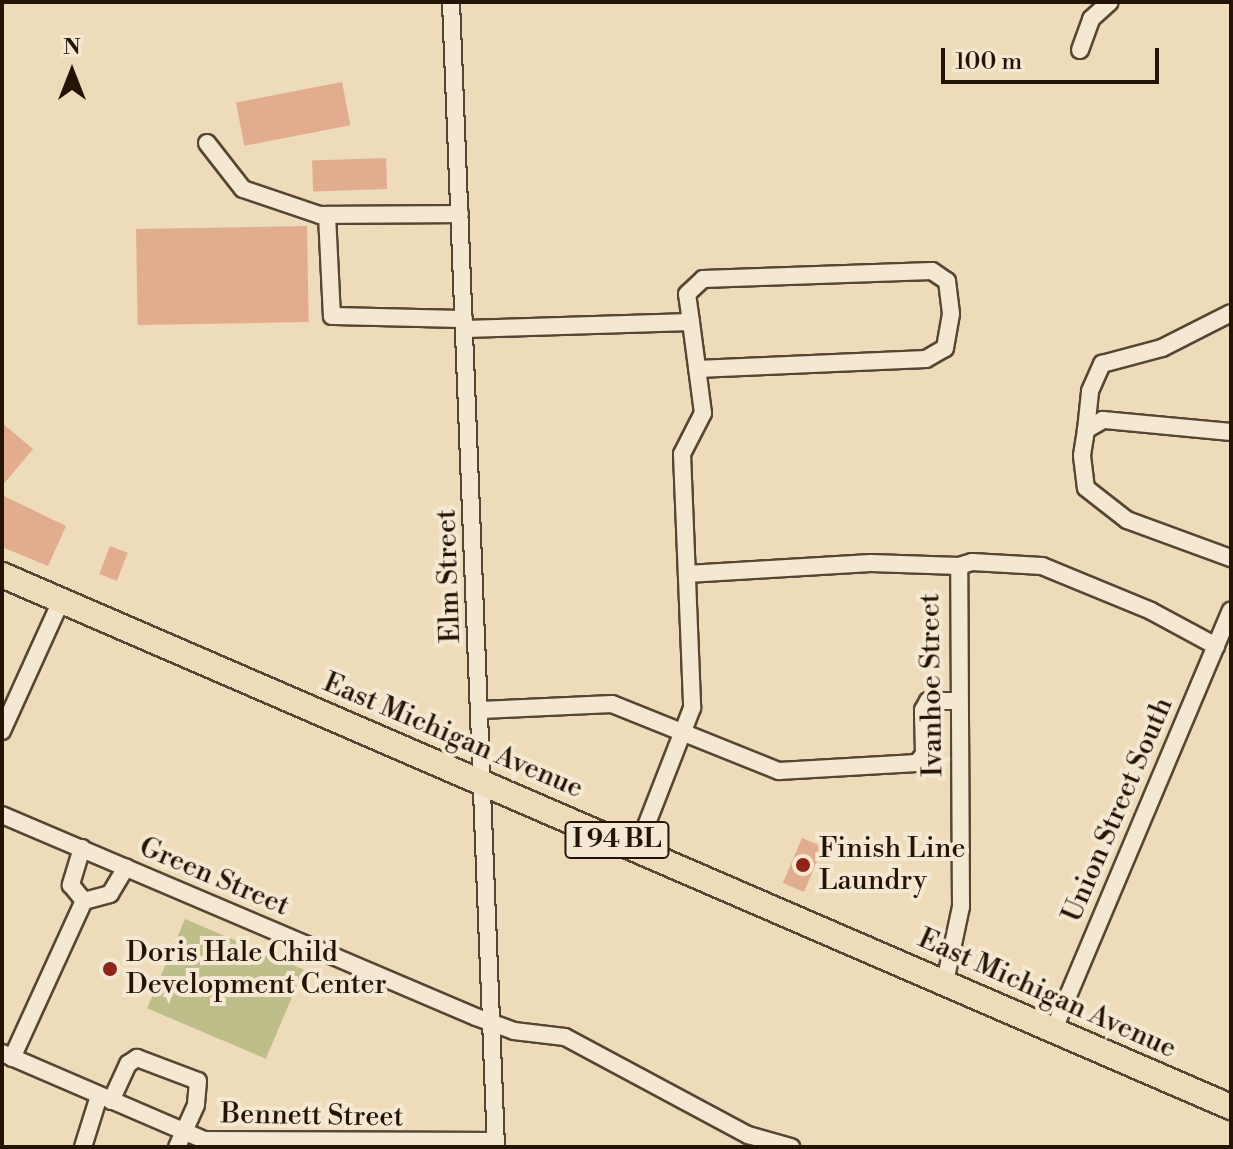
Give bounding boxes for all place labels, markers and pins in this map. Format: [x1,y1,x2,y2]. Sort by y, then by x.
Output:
place label: Finish Line Laundry [819,832,966,898]
marker: Finish Line Laundry [794,856,812,874]
place label: Doris Hale Child Development Center [126,936,387,1002]
marker: Doris Hale Child Development Center [101,960,119,978]

